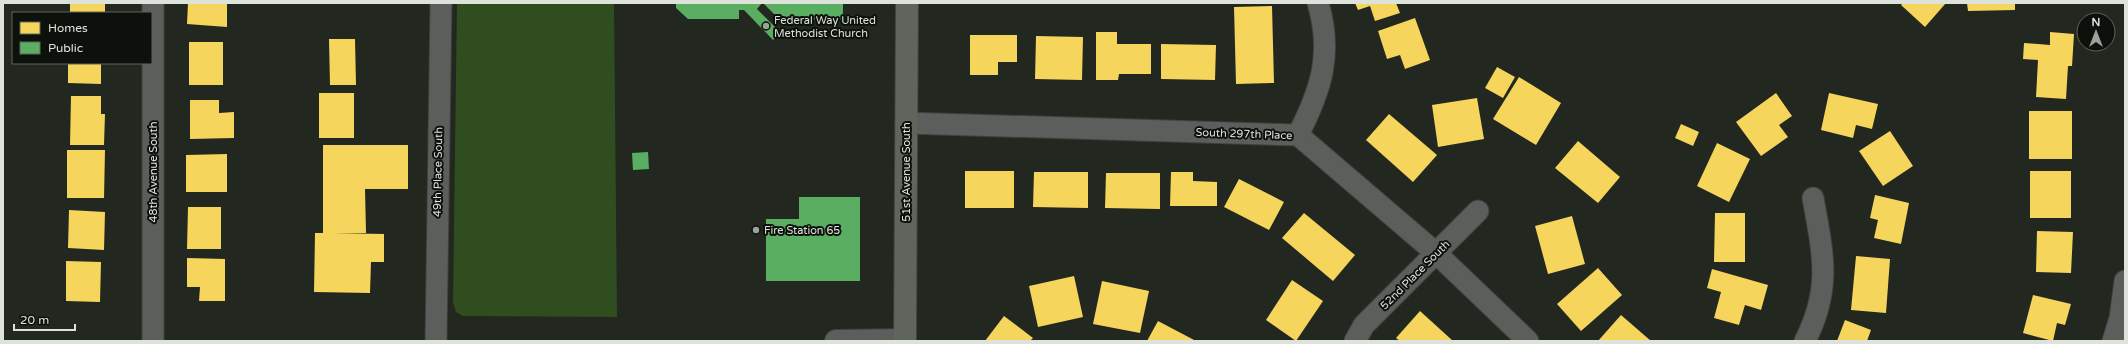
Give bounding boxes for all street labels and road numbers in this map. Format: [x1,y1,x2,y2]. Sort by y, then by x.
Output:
street label: 48th Avenue South [147,122,160,222]
street label: 51st Avenue South [900,122,913,222]
street label: South 297th Place [1195,126,1293,142]
street label: 49th Place South [431,127,445,217]
street label: 52nd Place South [1378,238,1452,312]

